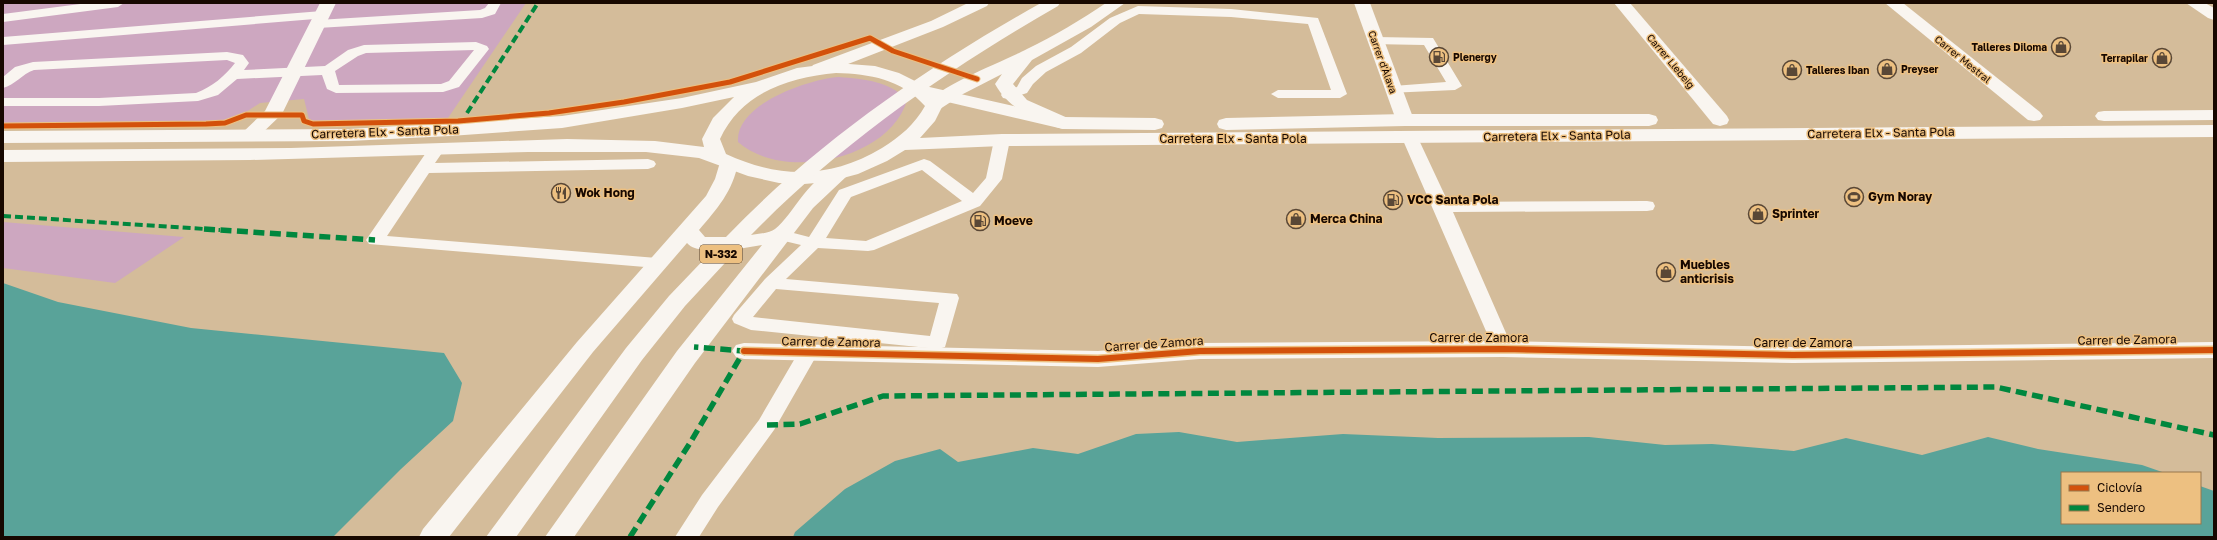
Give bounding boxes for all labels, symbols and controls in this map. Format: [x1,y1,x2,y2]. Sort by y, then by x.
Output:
street label: Carrer d'Àlava [1366,29,1400,95]
street label: Carrer Llebeig [1645,31,1697,91]
street label: Carrer Mestral [1933,33,1993,85]
shop icon: Talleres Diloma [2050,36,2072,58]
place label: Talleres Diloma [1971,41,2047,53]
fuel station icon: Plenergy [1428,46,1450,68]
shop icon: Terrapilar [2151,47,2173,69]
place label: Plenergy [1453,51,1497,63]
place label: Terrapilar [2101,52,2148,64]
shop icon: Preyser [1876,58,1898,80]
shop icon: Talleres Iban [1781,59,1803,81]
place label: Preyser [1901,63,1939,75]
place label: Talleres Iban [1806,64,1869,76]
street label: Carretera Elx - Santa Pola [311,121,459,142]
street label: Carretera Elx - Santa Pola [1807,124,1955,141]
street label: Carretera Elx - Santa Pola [1483,127,1631,144]
street label: Carretera Elx - Santa Pola [1159,131,1307,146]
restaurant icon: Wok Hong [550,182,572,204]
place label: Wok Hong [575,185,635,200]
sports icon: Gym Noray [1843,186,1865,208]
fuel station icon: VCC Santa Pola [1382,189,1404,211]
place label: Gym Noray [1868,189,1933,204]
place label: VCC Santa Pola [1407,192,1499,207]
shop icon: Sprinter [1747,203,1769,225]
place label: Sprinter [1772,206,1820,221]
shop icon: Merca China [1285,208,1307,230]
fuel station icon: Moeve [969,210,991,232]
place label: Merca China [1310,211,1382,226]
place label: Moeve [994,213,1033,228]
road number: N-332 [700,245,742,263]
place label: Muebles anticrisis [1680,257,1734,286]
shop icon: Muebles anticrisis [1655,261,1677,283]
street label: Carrer de Zamora [1429,330,1529,345]
street label: Carrer de Zamora [2077,331,2177,348]
street label: Carrer de Zamora [781,333,881,350]
street label: Carrer de Zamora [1104,333,1204,354]
street label: Carrer de Zamora [1753,335,1853,350]
legend [2061,472,2201,524]
text: Ciclovía [2097,480,2142,495]
text: Sendero [2097,500,2145,515]

